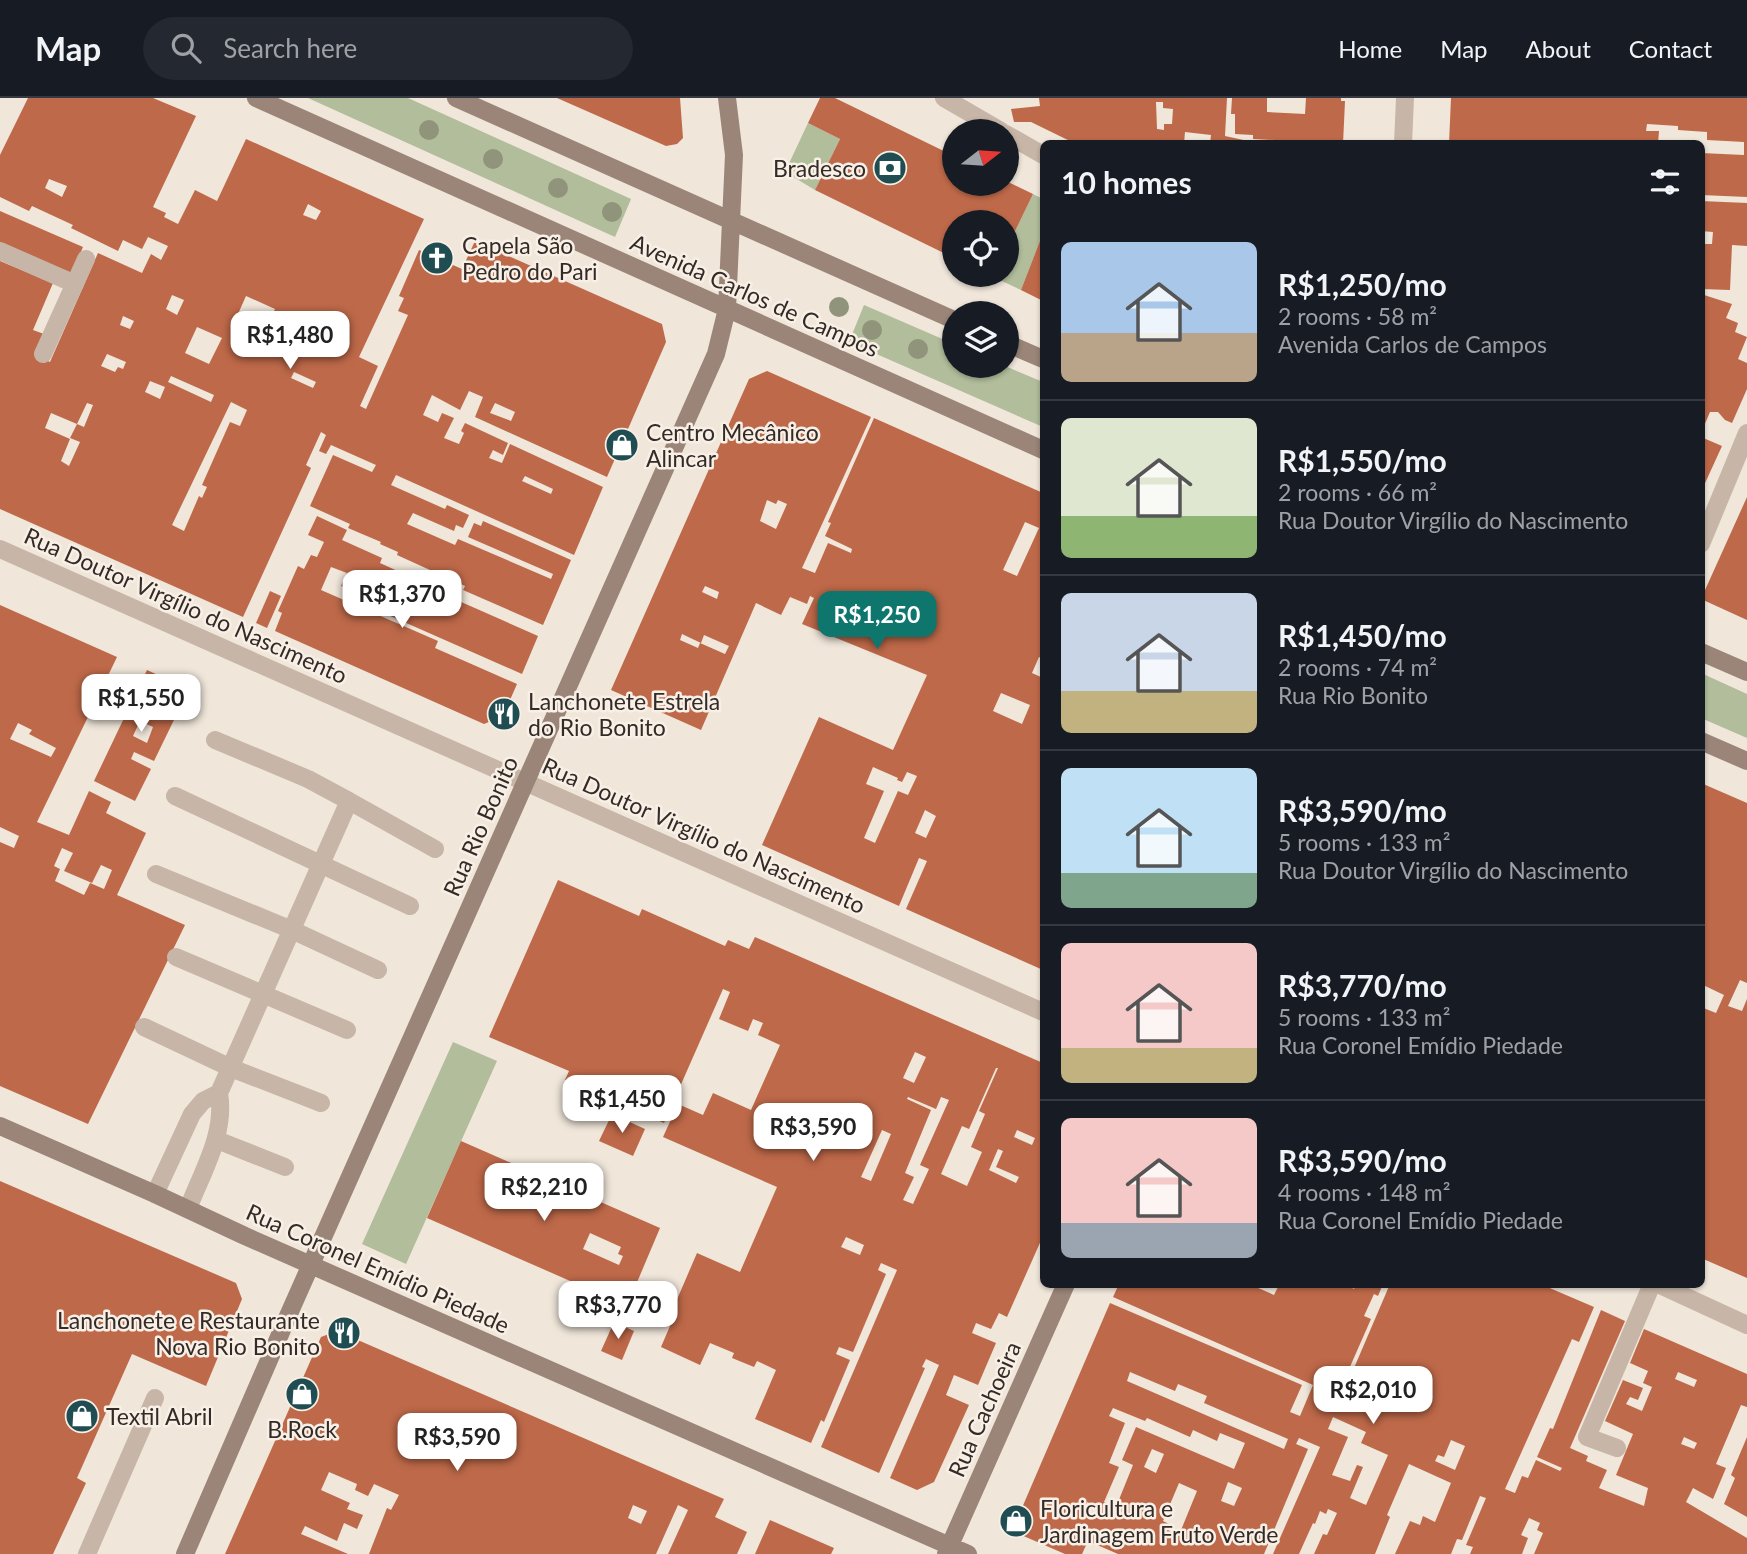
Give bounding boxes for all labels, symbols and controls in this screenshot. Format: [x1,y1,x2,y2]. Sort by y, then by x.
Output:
search box [143,17,633,80]
text: Map [35,28,101,68]
icon: search [167,29,205,67]
text: Search here [223,32,357,64]
text: Home [1338,34,1402,63]
text: Map [1440,34,1488,63]
text: About [1526,34,1591,63]
text: Contact [1629,34,1712,63]
north arrow [942,119,1018,196]
map controls [942,119,1019,378]
bank icon: Bradesco [871,149,909,187]
place label: Bradesco [773,154,866,182]
icon: filters [1646,163,1684,201]
text: 10 homes [1061,164,1192,200]
button: locate [942,210,1019,287]
street label: Avenida Carlos de Campos [626,228,884,362]
place label: Capela São Pedro do Pari [462,231,598,285]
church icon: Capela São Pedro do Pari [418,239,456,277]
text: R$1,250/mo [1278,266,1447,302]
icon: home [1117,270,1201,354]
button: layers [942,301,1019,378]
text: 2 rooms · 58 m² [1278,302,1437,330]
pin: R$1,480 [225,312,355,371]
text: R$1,480 [247,320,333,348]
text: Avenida Carlos de Campos [1278,330,1547,358]
place label: Centro Mecânico Alincar [646,418,819,472]
shop icon: Centro Mecânico Alincar [603,426,641,464]
text: R$1,550/mo [1278,442,1447,478]
icon: home [1117,446,1201,530]
text: 2 rooms · 66 m² [1278,478,1437,506]
text: Rua Doutor Virgílio do Nascimento [1278,506,1628,534]
street label: Rua Doutor Virgílio do Nascimento [20,521,352,689]
pin: R$1,370 [337,570,467,630]
text: R$1,370 [359,579,445,607]
pin: R$1,250 [812,592,942,651]
text: R$1,250 [834,600,920,628]
text: R$1,450/mo [1278,617,1447,653]
icon: home [1117,621,1201,705]
text: 2 rooms · 74 m² [1278,653,1437,681]
pin: R$1,550 [76,674,206,734]
text: Rua Rio Bonito [1278,681,1428,709]
text: R$1,550 [98,683,184,711]
place label: Lanchonete Estrela do Rio Bonito [528,687,720,741]
restaurant icon: Lanchonete Estrela do Rio Bonito [485,695,523,733]
street label: Rua Doutor Virgílio do Nascimento [538,751,870,919]
street label: Rua Rio Bonito [437,752,523,900]
text: R$3,590/mo [1278,792,1447,828]
icon: home [1117,796,1201,880]
text: 5 rooms · 133 m² [1278,828,1450,856]
text: Rua Doutor Virgílio do Nascimento [1278,856,1628,884]
text: R$3,770/mo [1278,967,1447,1003]
icon: home [1117,971,1201,1055]
text: 5 rooms · 133 m² [1278,1003,1450,1031]
text: Rua Coronel Emídio Piedade [1278,1031,1563,1059]
pin: R$1,450 [557,1076,687,1135]
text: R$1,450 [579,1084,665,1112]
pin: R$3,590 [748,1104,878,1163]
text: R$3,590 [770,1112,856,1140]
text: R$3,590/mo [1278,1142,1447,1178]
icon: home [1117,1146,1201,1230]
pin: R$2,210 [479,1164,609,1223]
text: R$2,210 [501,1172,587,1200]
text: 4 rooms · 148 m² [1278,1178,1450,1206]
street label: Rua Coronel Emídio Piedade [242,1197,514,1339]
text: Rua Coronel Emídio Piedade [1278,1206,1563,1234]
pin: R$3,770 [553,1282,683,1341]
text: R$3,770 [575,1290,661,1318]
place label: Lanchonete e Restaurante Nova Rio Bonito [57,1306,320,1360]
restaurant icon: Lanchonete e Restaurante Nova Rio Bonito [325,1314,363,1352]
street label: Rua Cachoeira [942,1337,1026,1481]
pin: R$2,010 [1308,1366,1438,1426]
shop icon: B.Rock [283,1375,321,1413]
text: R$2,010 [1330,1375,1416,1403]
shop icon: Textil Abril [63,1397,101,1435]
place label: Textil Abril [106,1402,213,1430]
pin: R$3,590 [392,1414,522,1473]
place label: B.Rock [267,1415,337,1443]
text: R$3,590 [414,1422,500,1450]
place label: Floricultura e Jardinagem Fruto Verde [1040,1494,1278,1548]
shop icon: Floricultura e Jardinagem Fruto Verde [997,1502,1035,1540]

